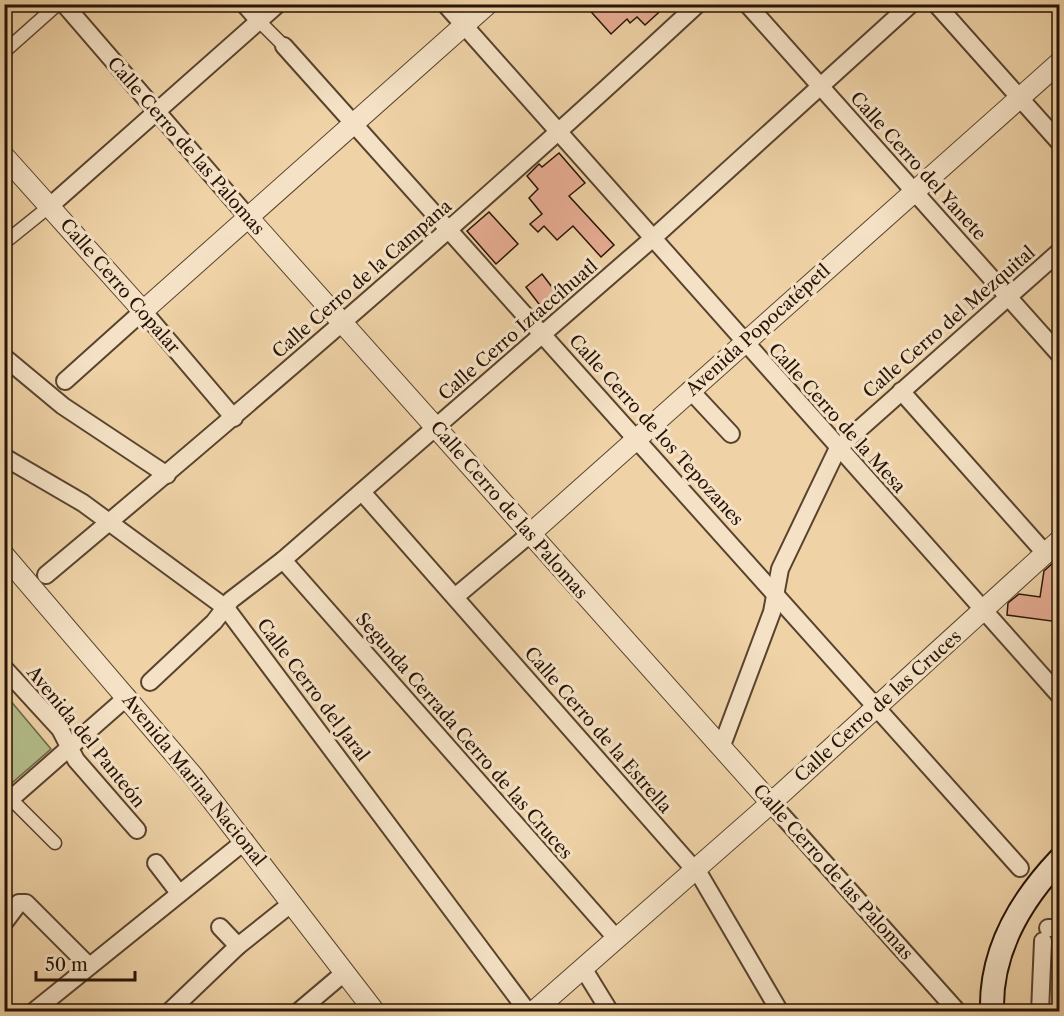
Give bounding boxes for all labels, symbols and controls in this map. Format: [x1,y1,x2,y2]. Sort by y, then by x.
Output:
street label: Calle Cerro de las Palomas [103,53,269,239]
street label: Calle Cerro del Yanete [845,87,991,245]
street label: Calle Cerro de la Campana [268,195,457,363]
street label: Calle Cerro Copalar [55,214,185,358]
street label: Calle Cerro del Mezquital [859,241,1039,403]
street label: Calle Cerro Iztaccíhuatl [434,255,602,405]
street label: Avenida Popocatépetl [681,260,835,401]
street label: Calle Cerro de los Tepozanes [564,330,748,530]
street label: Calle Cerro de la Mesa [764,339,910,498]
street label: Calle Cerro de las Palomas [426,417,592,603]
street label: Segunda Cerrada Cerro de las Cruces [351,608,577,864]
street label: Calle Cerro del Jaral [252,614,374,766]
street label: Calle Cerro de las Cruces [790,625,966,787]
street label: Calle Cerro de la Estrella [520,642,677,818]
street label: Avenida del Panteón [22,661,150,812]
street label: Avenida Marina Nacional [117,689,270,871]
street label: Calle Cerro de las Palomas [748,780,918,964]
scale bar [36,944,135,982]
text: 50 m [45,954,88,976]

